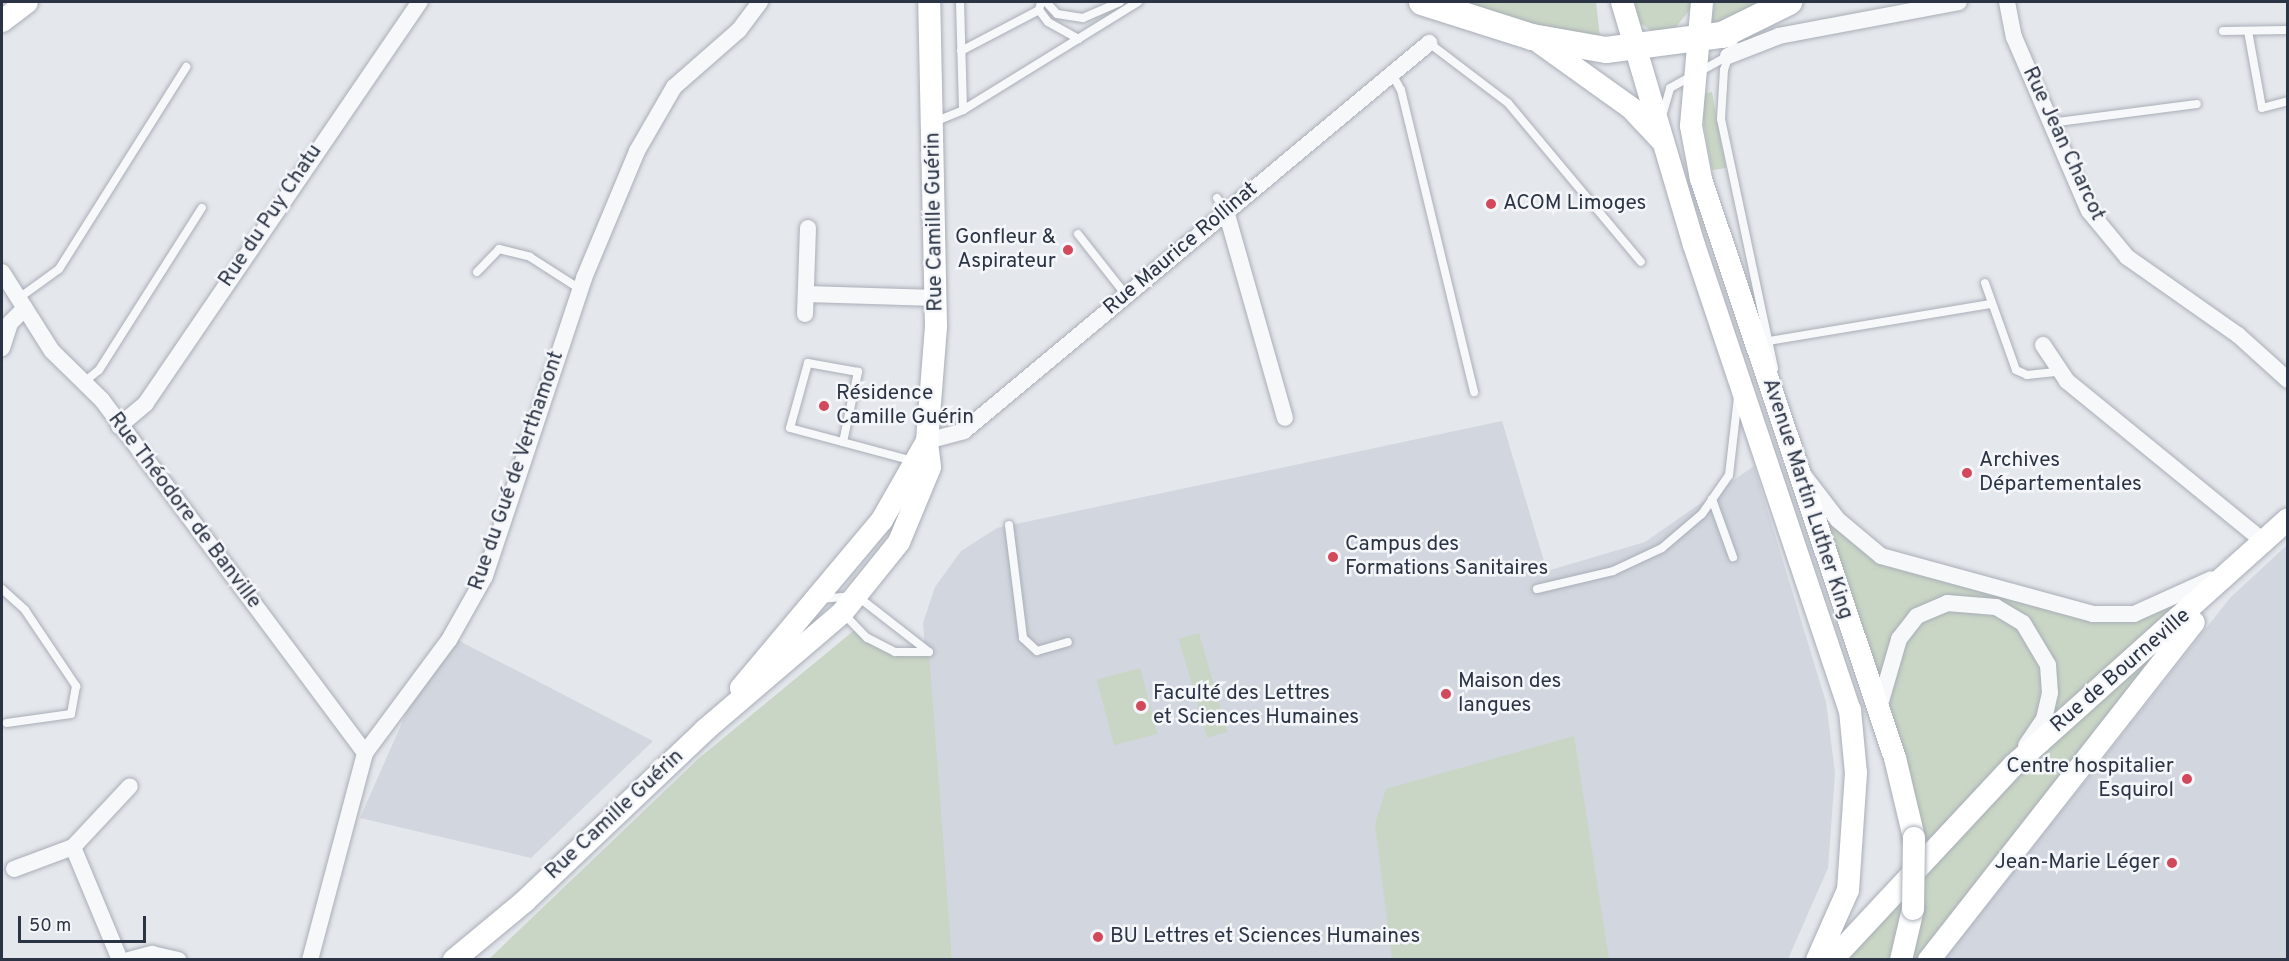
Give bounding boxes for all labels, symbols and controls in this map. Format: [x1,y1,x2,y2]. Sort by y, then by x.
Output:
street label: Rue Jean Charcot [2016,63,2110,225]
street label: Rue Camille Guérin [921,132,949,312]
street label: Rue du Puy Chatu [214,140,328,292]
street label: Rue Maurice Rollinat [1099,177,1263,321]
place label: ACOM Limoges [1503,191,1646,217]
marker: ACOM Limoges [1484,197,1498,211]
place label: Gonfleur & Aspirateur [955,225,1056,275]
marker: Gonfleur & Aspirateur [1061,243,1075,257]
street label: Rue du Gué de Verthamont [464,348,570,594]
street label: Avenue Martin Luther King [1756,375,1858,623]
place label: Résidence Camille Guérin [836,381,974,431]
marker: Résidence Camille Guérin [817,399,831,413]
street label: Rue Théodore de Banville [102,408,266,614]
place label: Archives Départementales [1979,448,2142,498]
marker: Archives Départementales [1960,466,1974,480]
place label: Campus des Formations Sanitaires [1345,532,1548,582]
marker: Campus des Formations Sanitaires [1326,550,1340,564]
street label: Rue de Bourneville [2046,604,2196,738]
place label: Maison des langues [1458,669,1561,719]
place label: Faculté des Lettres et Sciences Humaines [1153,681,1359,731]
marker: Maison des langues [1439,687,1453,701]
marker: Faculté des Lettres et Sciences Humaines [1134,699,1148,713]
street label: Rue Camille Guérin [541,745,689,885]
place label: Centre hospitalier Esquirol [2006,754,2174,804]
marker: Centre hospitalier Esquirol [2178,770,2196,788]
place label: Jean-Marie Léger [1994,850,2160,876]
marker: Jean-Marie Léger [2165,856,2179,870]
scale bar [21,904,148,942]
text: 50 m [29,915,71,938]
place label: BU Lettres et Sciences Humaines [1110,924,1420,950]
marker: BU Lettres et Sciences Humaines [1091,930,1105,944]

